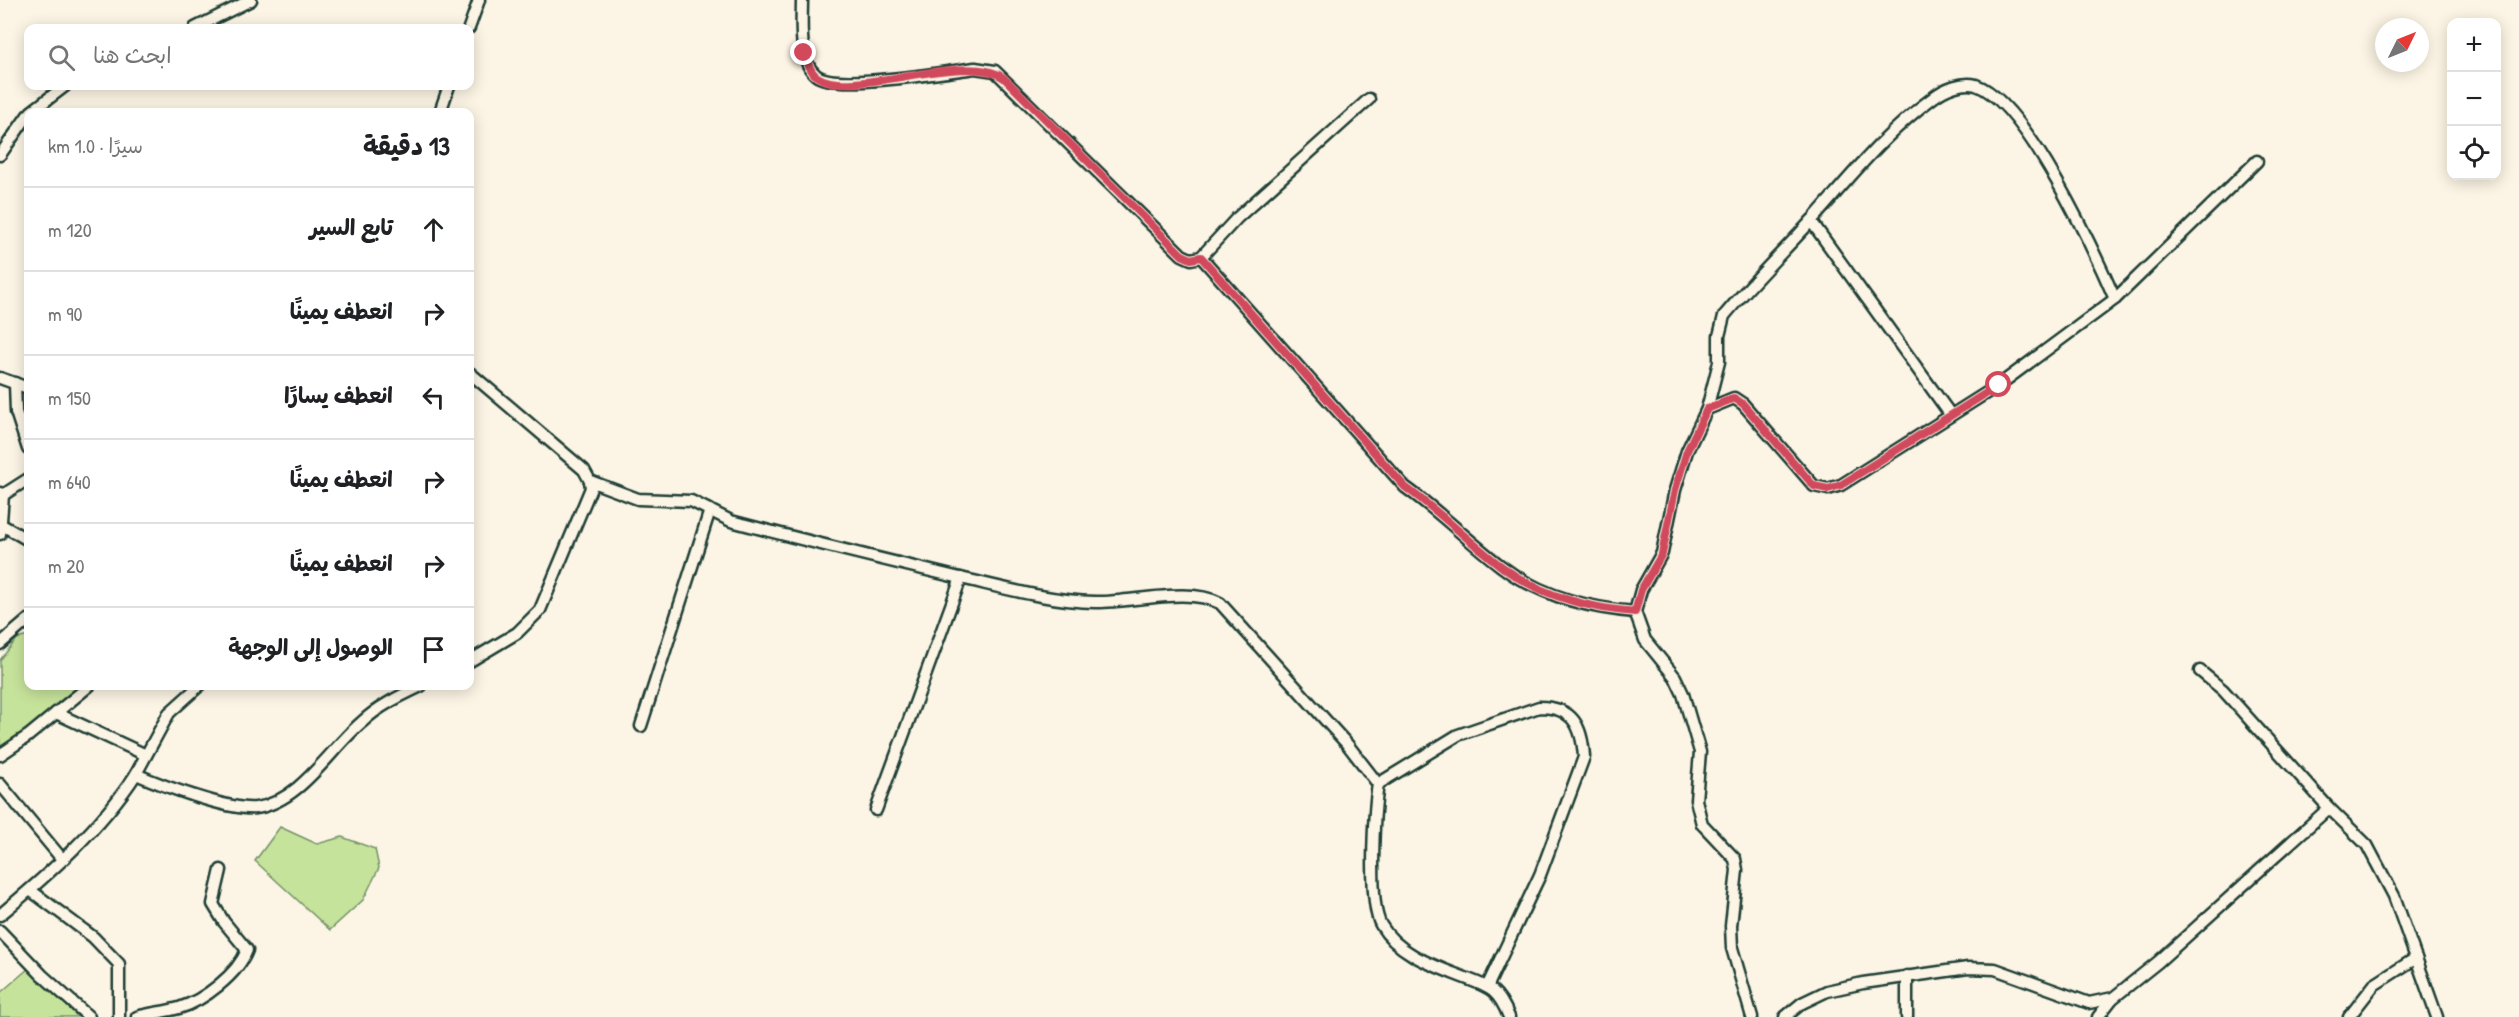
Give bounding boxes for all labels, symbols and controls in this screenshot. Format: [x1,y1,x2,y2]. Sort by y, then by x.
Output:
north arrow [2375,18,2429,72]
map controls [2447,18,2501,180]
button: + [2447,18,2501,72]
search box [24,24,474,90]
route end [790,39,816,65]
text: ابحث هنا [93,40,172,70]
icon: search [45,41,78,74]
button: − [2447,72,2501,126]
button: locate [2447,126,2501,180]
text: 13 دقيقة [363,128,450,163]
text: سيرًا · 1.0 km [48,132,143,159]
text: تابع السير [310,212,393,242]
icon: ahead [417,213,450,246]
text: 120 m [48,216,92,243]
text: انعطف يمينًا [290,296,393,326]
icon: right [417,297,450,330]
text: 90 m [48,300,83,327]
route start [1985,371,2011,397]
text: انعطف يسارًا [284,380,393,410]
icon: left [417,381,450,414]
text: 150 m [48,384,91,411]
text: انعطف يمينًا [290,464,393,494]
icon: right [417,465,450,498]
text: 640 m [48,468,91,495]
text: انعطف يمينًا [290,548,393,578]
icon: right [417,549,450,582]
text: 20 m [48,552,85,579]
text: الوصول إلى الوجهة [228,632,393,662]
icon: arrive [417,633,450,666]

